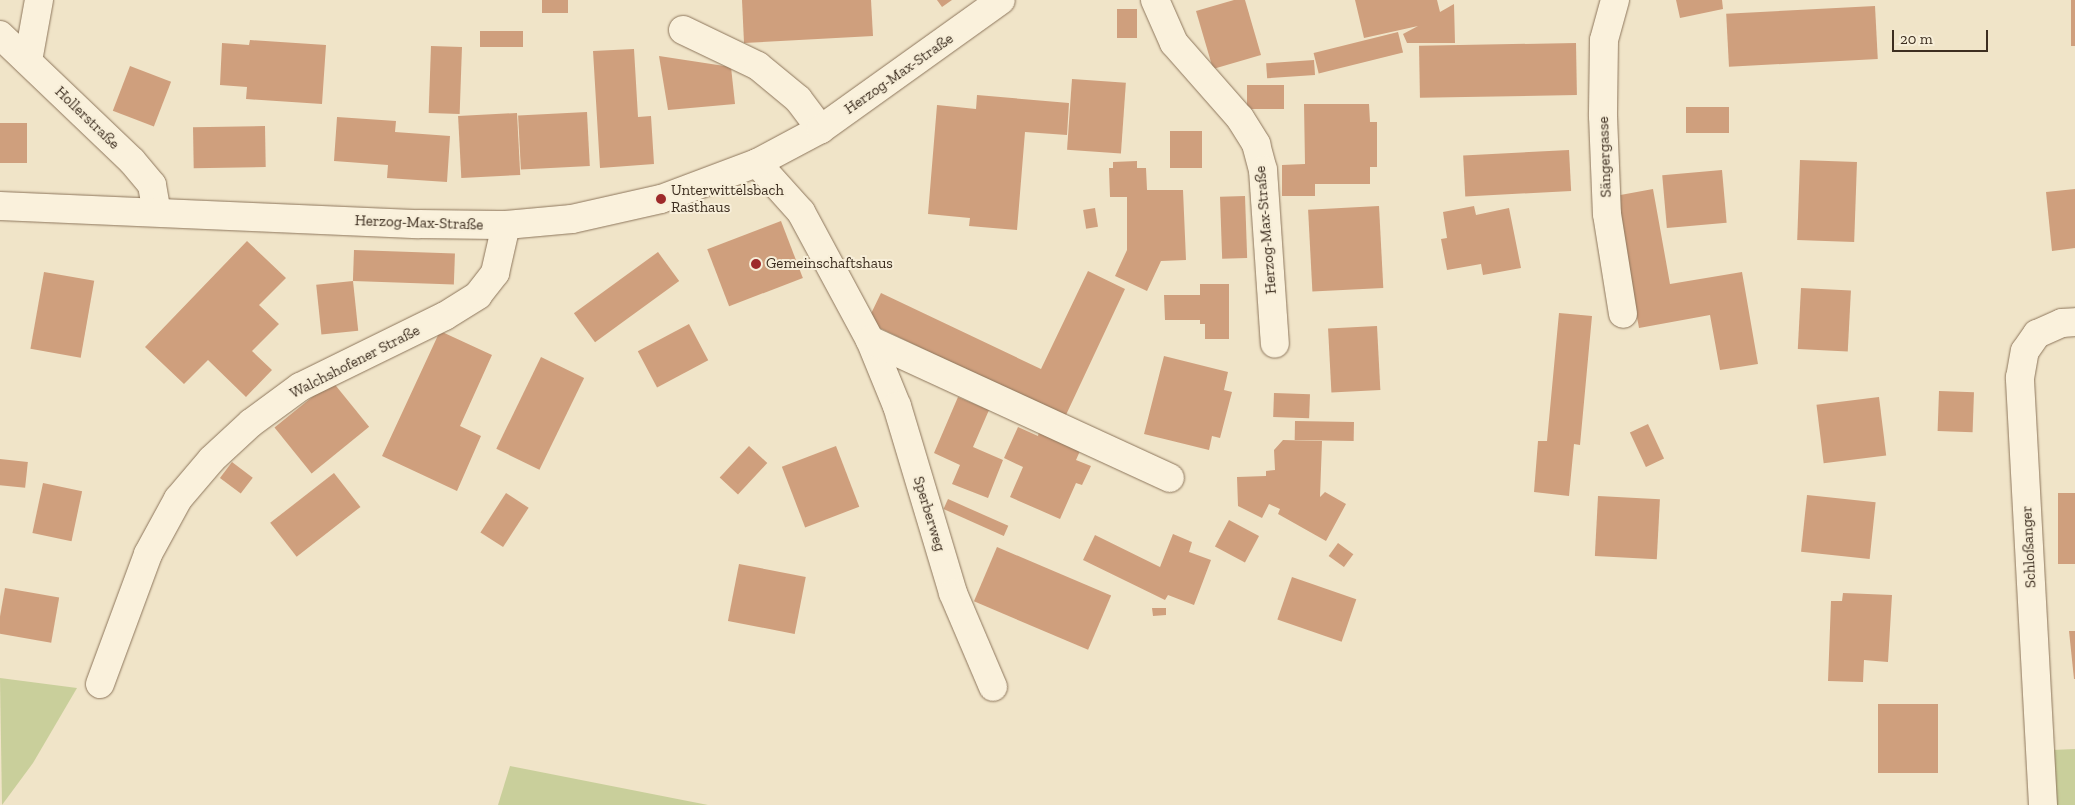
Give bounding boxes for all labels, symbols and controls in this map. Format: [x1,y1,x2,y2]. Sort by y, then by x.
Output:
scale bar [1895,20,1991,52]
street label: Herzog-Max-Straße [841,30,957,118]
text: 20 m [1900,30,1933,48]
street label: Hollerstraße [51,83,123,153]
street label: Sängergasse [1595,116,1615,198]
street label: Herzog-Max-Straße [1251,165,1281,295]
place label: Unterwittelsbach Rasthaus [671,181,784,216]
marker: Unterwittelsbach Rasthaus [655,193,667,205]
street label: Herzog-Max-Straße [354,212,484,234]
place label: Gemeinschaftshaus [766,255,893,273]
marker: Gemeinschaftshaus [750,258,762,270]
street label: Walchshofener Straße [287,321,423,403]
street label: Sperberweg [909,474,949,554]
street label: Schloßanger [2018,505,2040,589]

